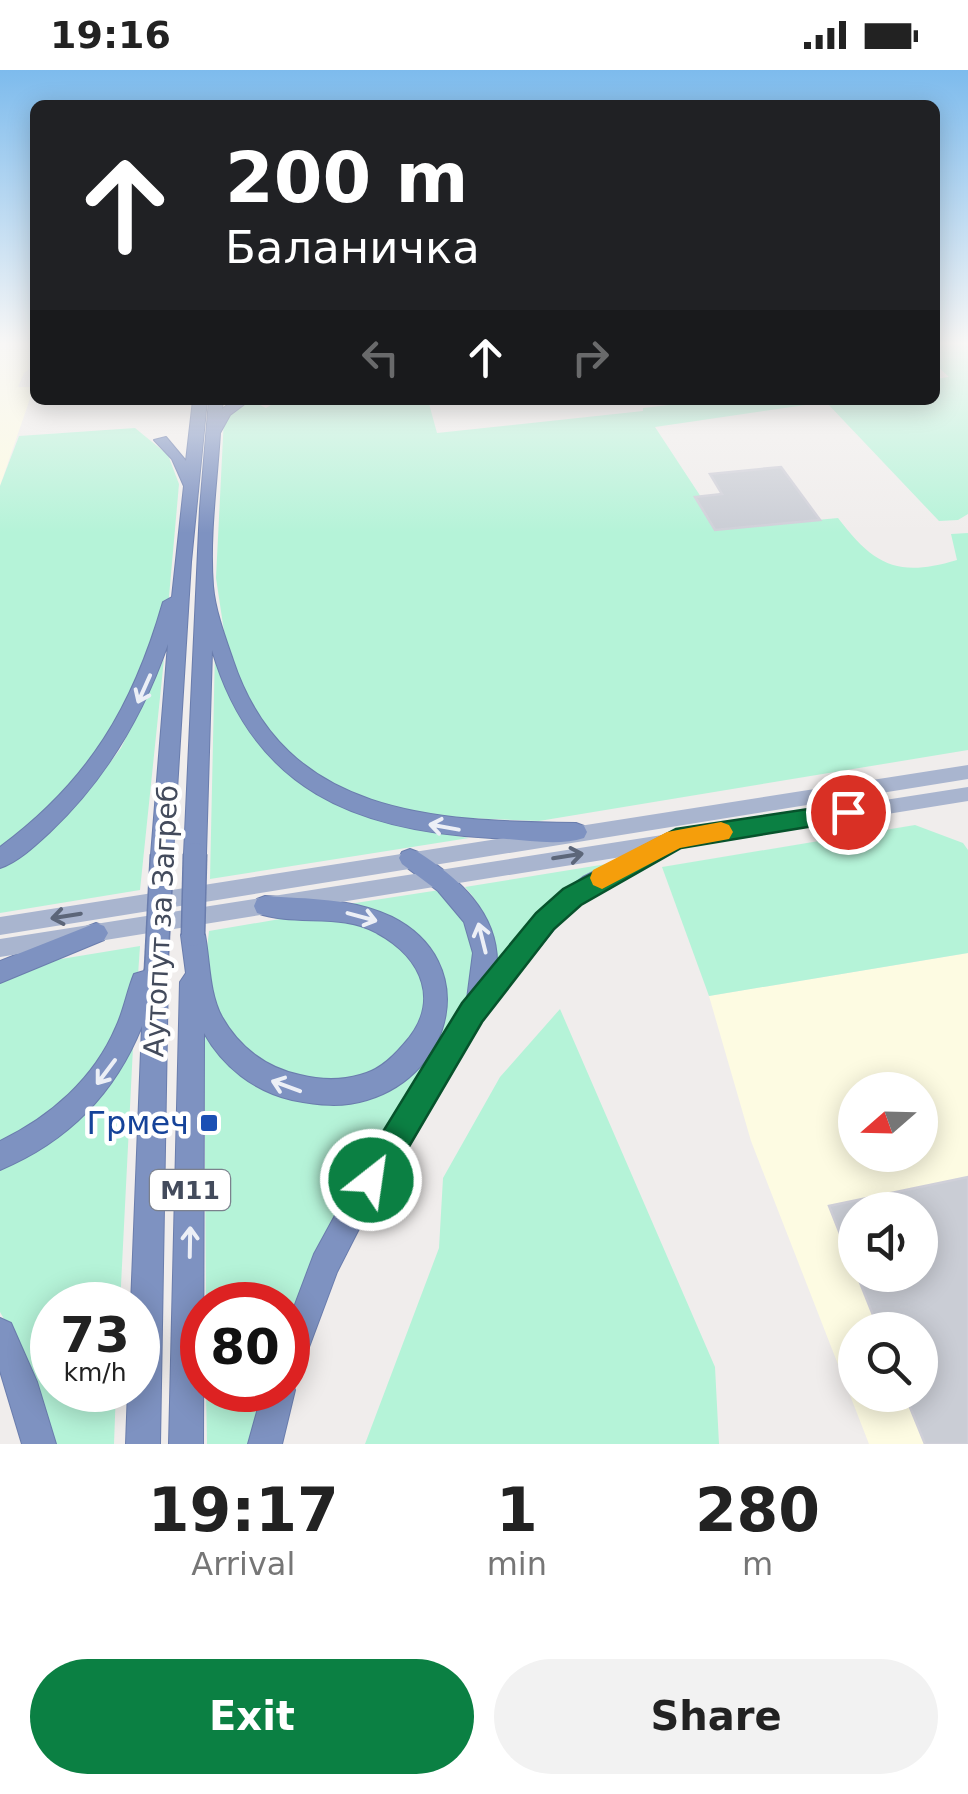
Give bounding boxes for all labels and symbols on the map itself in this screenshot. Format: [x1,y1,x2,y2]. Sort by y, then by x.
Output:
one-way arrow [134,673,153,703]
pin [806,770,891,855]
street label: Аутопут за Загреб [137,784,185,1058]
one-way arrow [428,817,460,836]
one-way arrow [552,846,584,865]
one-way arrow [50,907,82,926]
one-way arrow [345,909,377,928]
one-way arrow [471,923,490,955]
one-way arrow [96,1058,117,1085]
north arrow [838,1072,938,1172]
one-way arrow [270,1075,302,1093]
place label: Грмеч [86,1104,189,1142]
marker: Грмеч [198,1112,220,1134]
position arrow [319,1128,423,1232]
road number: M11 [150,1170,230,1210]
one-way arrow [180,1226,199,1258]
speed limit sign: 80 [180,1282,310,1412]

